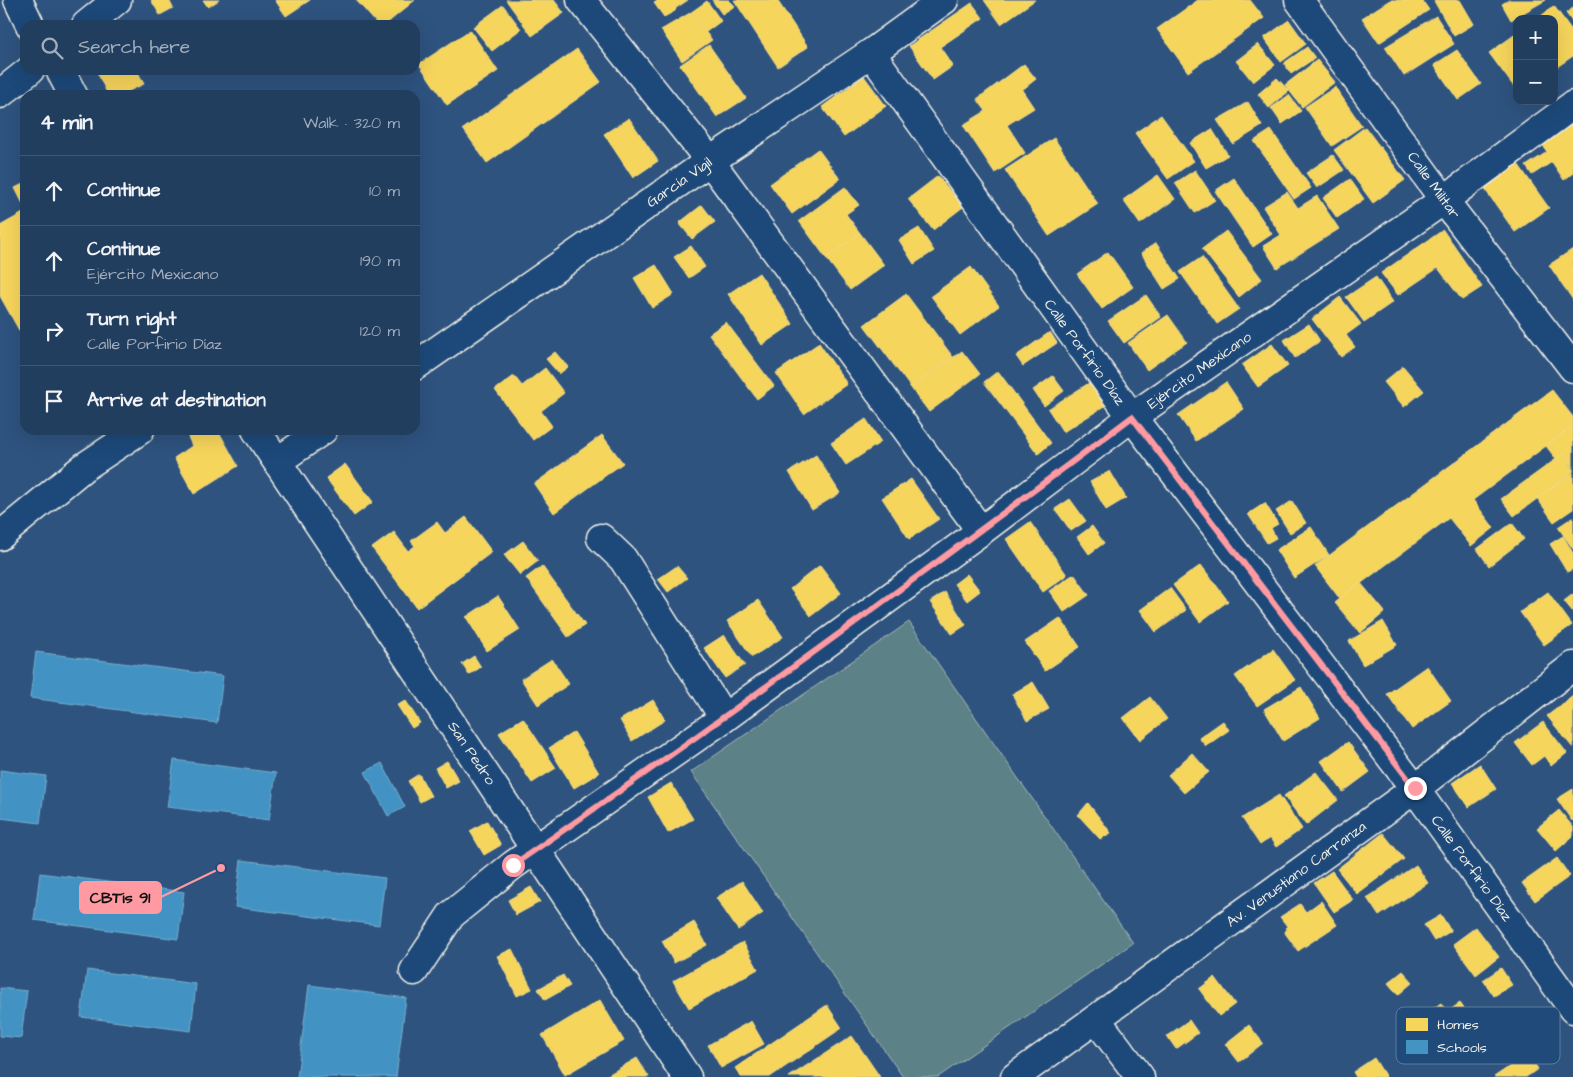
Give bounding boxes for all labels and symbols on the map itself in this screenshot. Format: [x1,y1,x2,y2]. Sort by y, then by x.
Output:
street label: Calle Militar [1402,147,1465,223]
street label: García Vigil [642,152,717,214]
street label: Calle Porfirio Díaz [1039,295,1131,410]
street label: Ejército Mexicano [1143,326,1256,414]
street label: San Pedro [443,717,501,790]
route end [1404,777,1427,800]
street label: Calle Porfirio Díaz [1426,811,1518,926]
street label: Av. Venustiano Carranza [1222,816,1371,932]
route start [502,854,525,877]
callout: CBTis 91 [80,882,161,913]
text: CBTis 91 [90,887,151,909]
legend [1396,1007,1560,1064]
text: Homes [1437,1015,1479,1035]
text: Schools [1437,1038,1487,1058]

